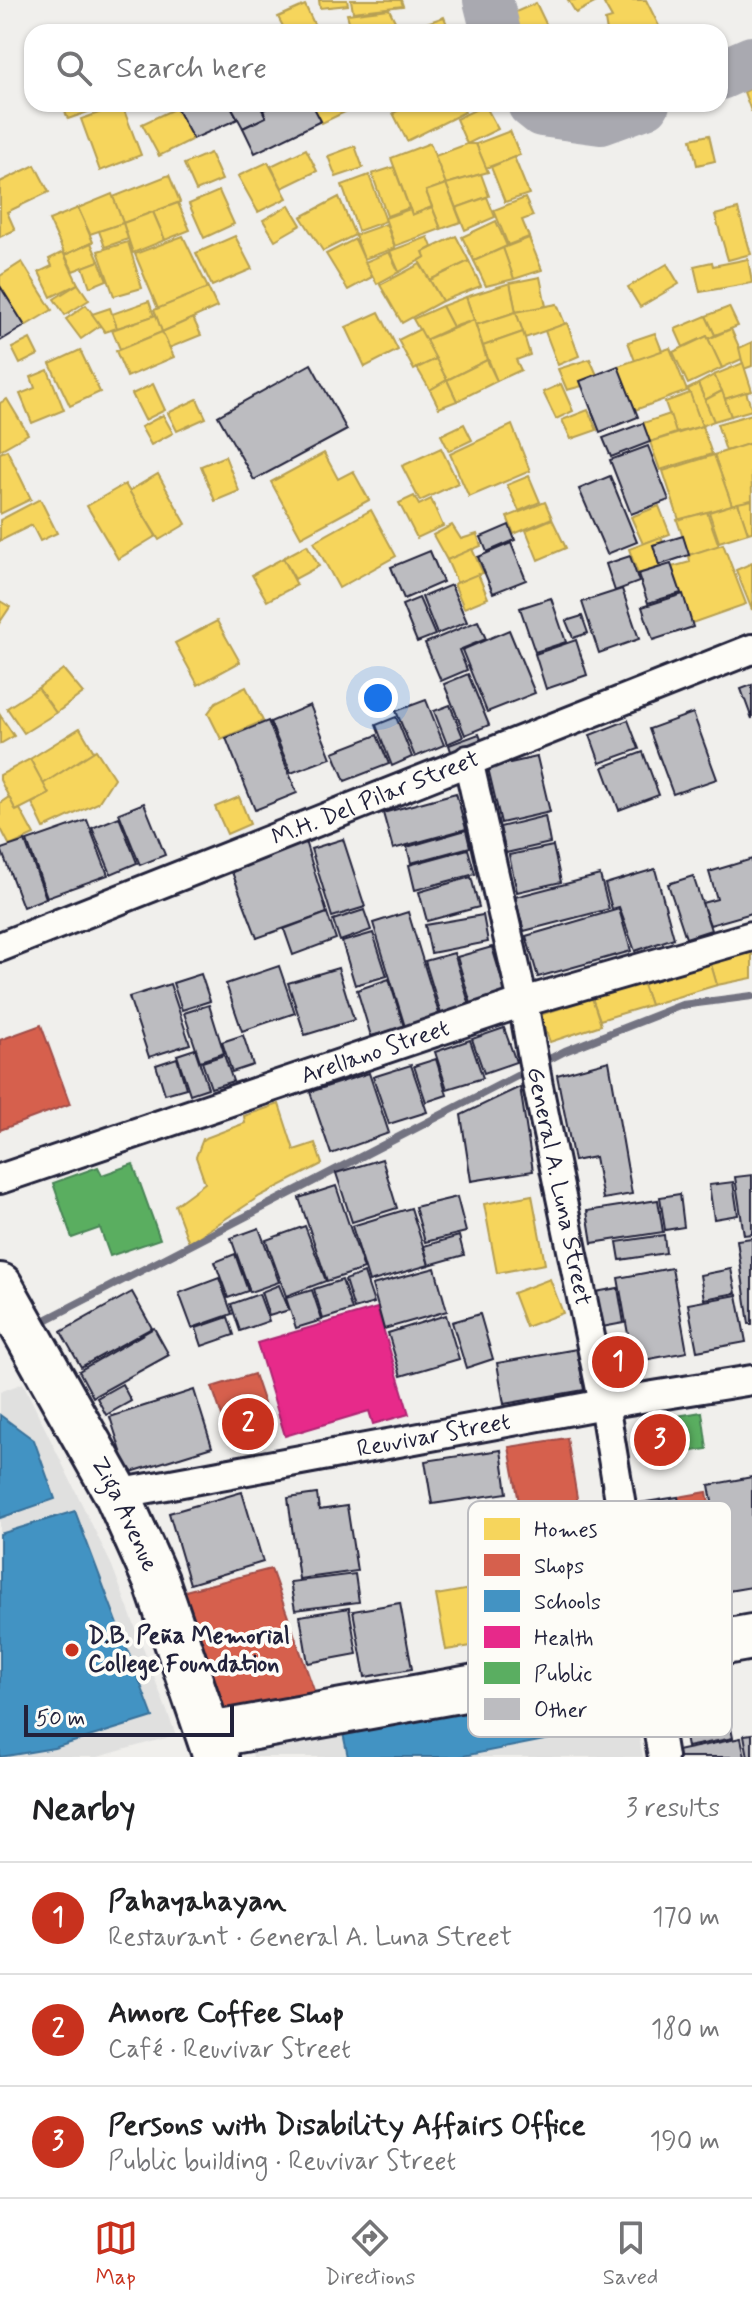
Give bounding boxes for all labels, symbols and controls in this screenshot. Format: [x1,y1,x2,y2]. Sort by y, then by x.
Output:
search box [24,24,728,112]
icon: search [52,46,96,90]
text: Search here [116,49,267,88]
your location [358,678,398,718]
street label: M.H. Del Pilar Street [267,743,484,853]
street label: Arellano Street [297,1013,454,1092]
street label: General A. Luna Street [519,1065,599,1308]
pin: 1 [592,1332,644,1392]
pin: 2 [222,1394,274,1454]
street label: Reuvivar Street [354,1406,513,1465]
pin: 3 [634,1410,686,1470]
street label: Ziga Avenue [83,1451,165,1577]
legend [468,1501,732,1737]
text: Homes [534,1517,598,1545]
text: Shops [534,1553,584,1581]
text: Schools [534,1589,601,1617]
place label: D.B. Peña Memorial College Foundation [88,1621,290,1681]
text: Health [534,1625,593,1653]
marker: D.B. Peña Memorial College Foundation [63,1641,81,1659]
text: Public [534,1661,592,1689]
text: Other [534,1697,587,1725]
scale bar [24,1701,234,1737]
text: 50 m [36,1705,85,1733]
text: Nearby [32,1787,136,1832]
text: 3 results [626,1792,720,1826]
text: Pahayahayan [108,1882,286,1921]
text: 1 [52,1901,64,1935]
text: 170 m [652,1901,720,1935]
text: Restaurant · General A. Luna Street [108,1921,512,1955]
text: Amore Coffee Shop [108,1994,344,2033]
text: 2 [52,2013,64,2047]
text: 180 m [651,2013,720,2047]
text: Café · Reuvivar Street [108,2033,351,2067]
text: Persons with Disability Affairs Office [108,2106,586,2145]
text: 3 [52,2125,64,2159]
text: 190 m [650,2125,720,2159]
text: Public building · Reuvivar Street [108,2145,456,2179]
tab: Map [94,2216,138,2292]
tab: Directions [325,2216,415,2292]
tab: Saved [603,2216,658,2292]

